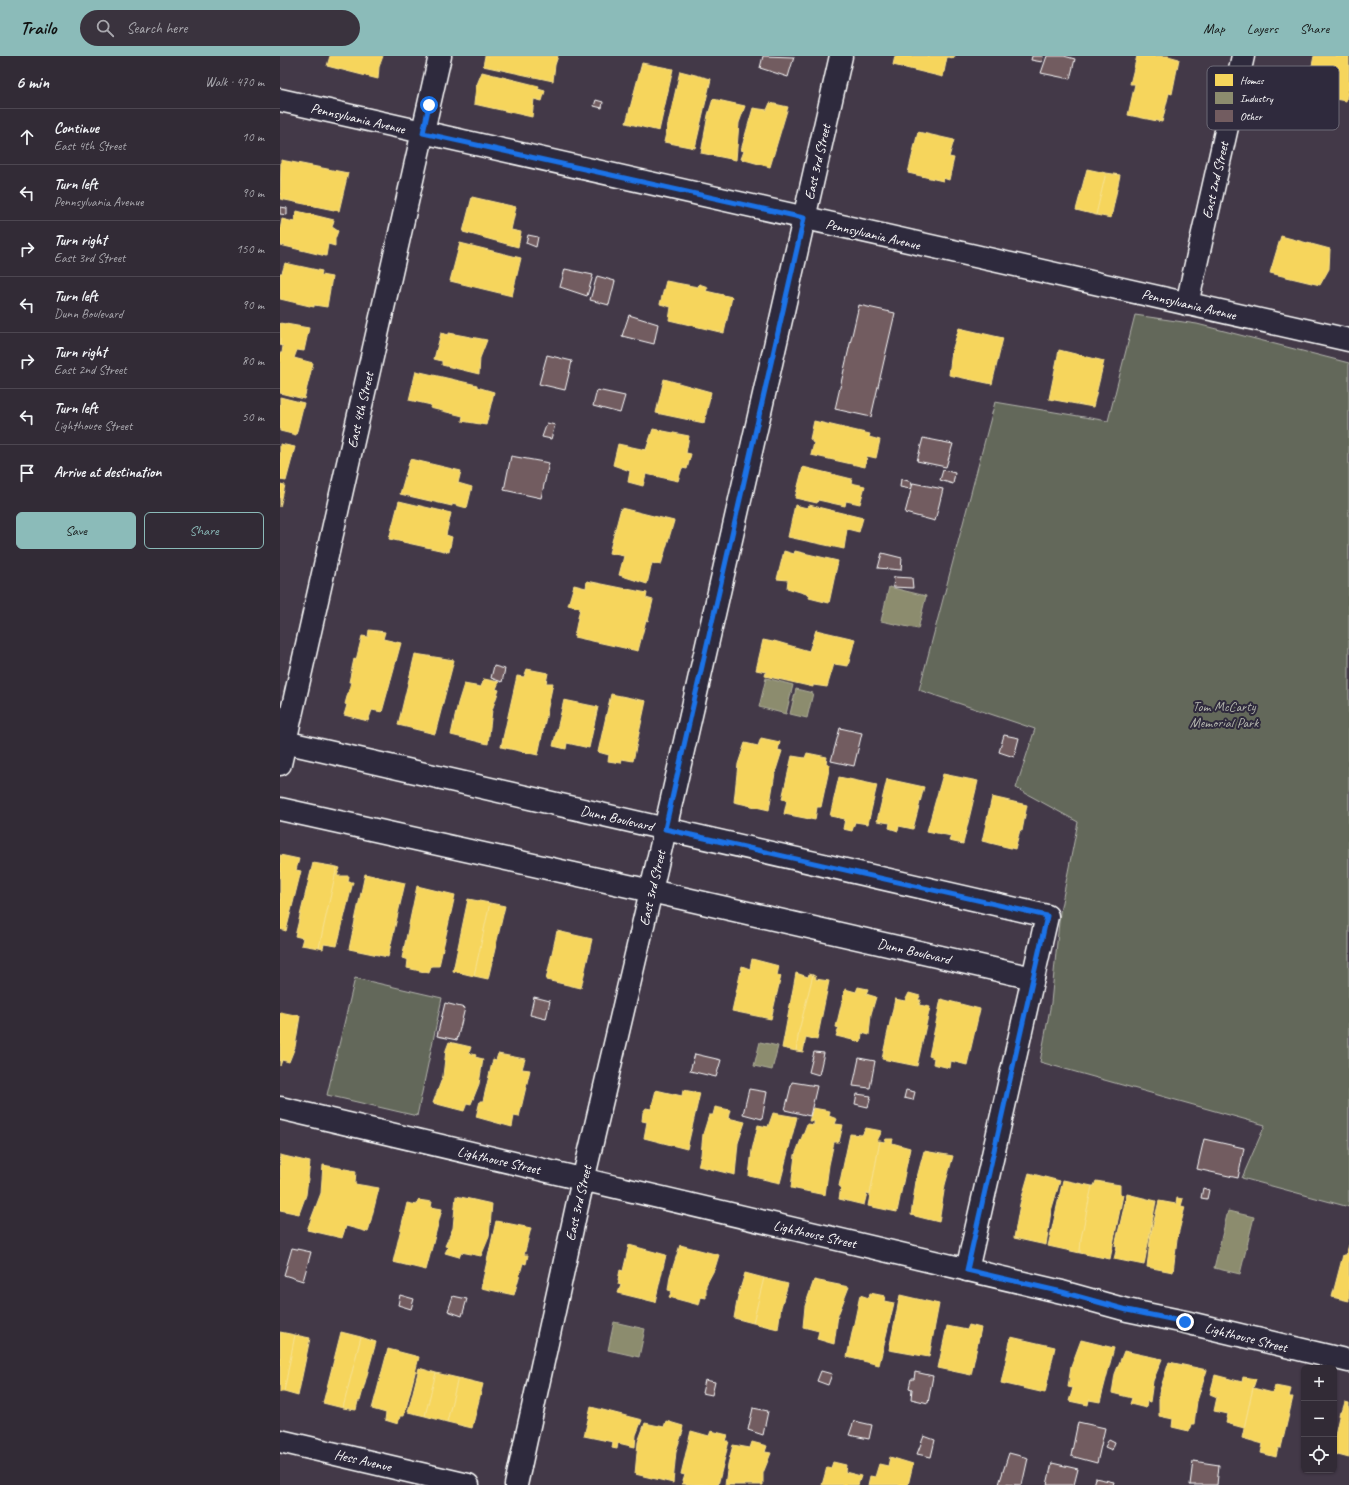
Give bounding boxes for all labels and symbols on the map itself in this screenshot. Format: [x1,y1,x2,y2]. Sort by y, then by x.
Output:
legend [1207,66,1339,130]
text: Homes [1240,73,1265,87]
text: Industry [1240,91,1274,105]
route start [420,96,438,114]
street label: Pennsylvania Avenue [309,99,408,138]
text: Other [1240,109,1263,123]
street label: East 3rd Street [801,121,835,201]
street label: East 2nd Street [1198,139,1233,220]
street label: Pennsylvania Avenue [824,215,923,254]
street label: Pennsylvania Avenue [1140,285,1239,324]
street label: East 4th Street [344,369,378,450]
park label: Tom McCarty Memorial Park [1190,698,1259,731]
street label: Dunn Boulevard [579,802,657,836]
street label: East 3rd Street [636,847,670,927]
street label: Dunn Boulevard [876,935,954,969]
street label: Lighthouse Street [456,1143,543,1179]
street label: East 3rd Street [562,1162,596,1242]
street label: Lighthouse Street [772,1217,859,1253]
route end [1176,1313,1194,1331]
street label: Lighthouse Street [1203,1319,1290,1356]
street label: Hess Avenue [333,1446,394,1476]

